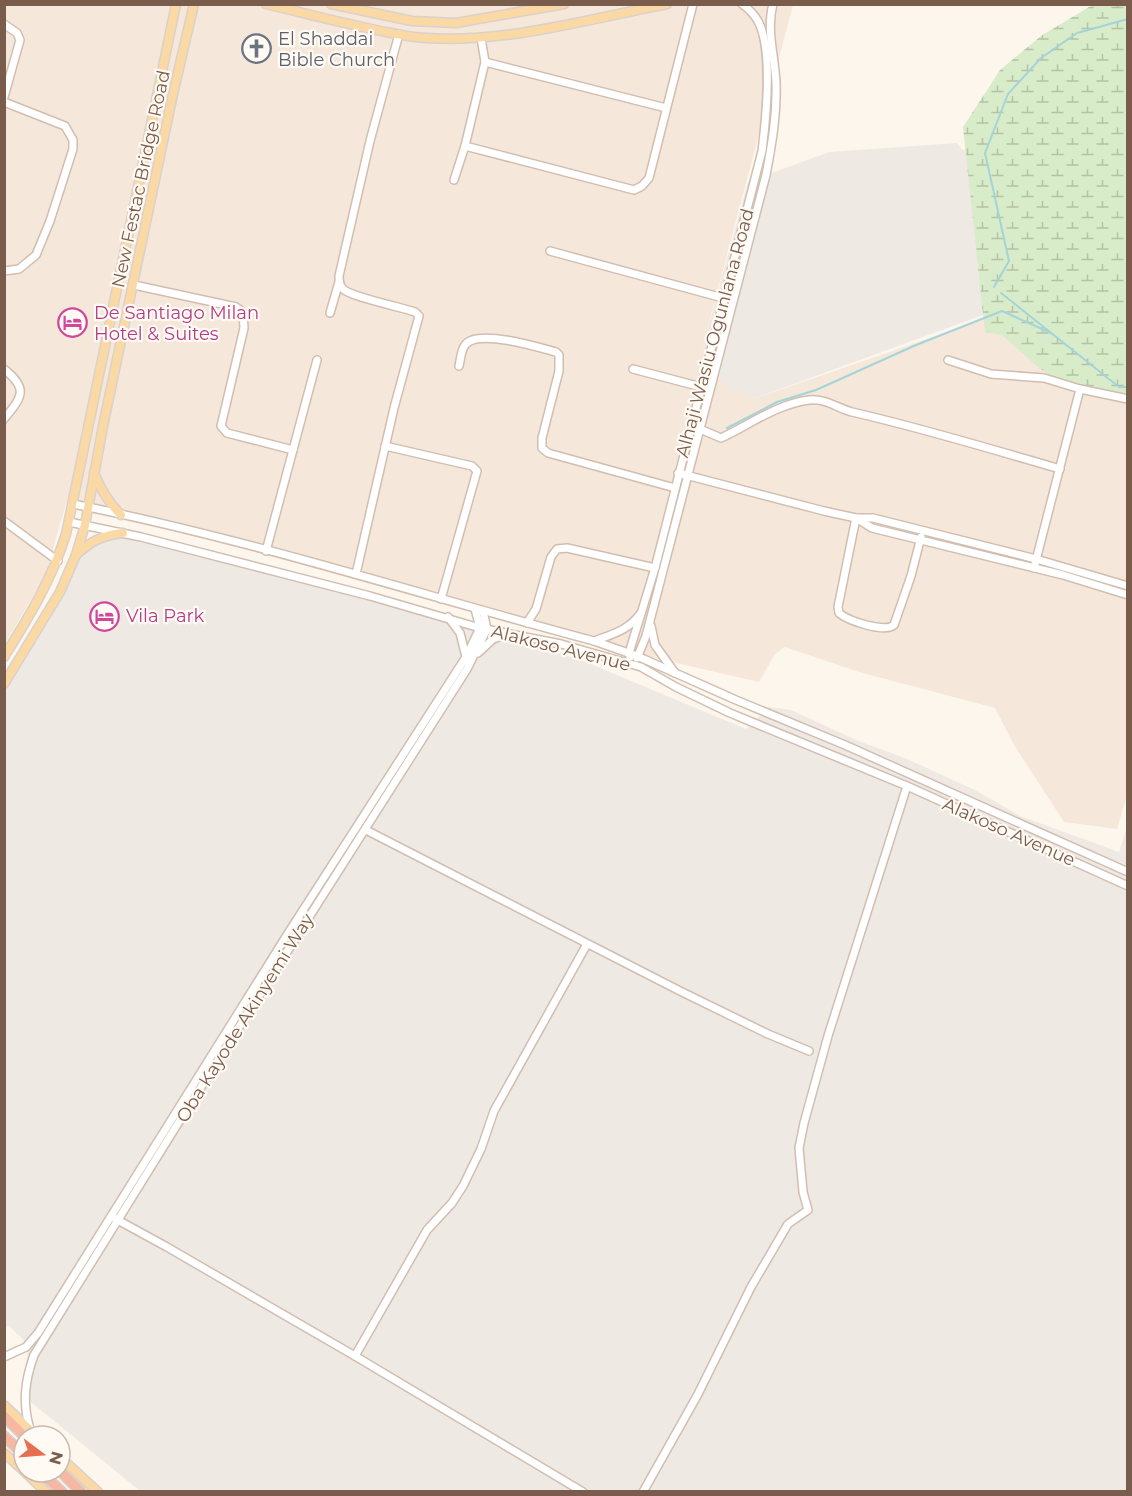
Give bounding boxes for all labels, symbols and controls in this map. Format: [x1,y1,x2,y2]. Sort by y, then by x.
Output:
place label: El Shaddai Bible Church [278,28,395,71]
church icon: El Shaddai Bible Church [241,33,273,65]
street label: New Festac Bridge Road [107,68,175,290]
street label: Alhaji Wasiu Ogunlana Road [671,206,759,460]
place label: De Santiago Milan Hotel & Suites [94,302,259,345]
hotel icon: De Santiago Milan Hotel & Suites [57,307,89,339]
hotel icon: Vila Park [89,600,121,632]
place label: Vila Park [126,605,205,627]
street label: Alakoso Avenue [489,620,633,676]
street label: Alakoso Avenue [939,793,1079,871]
street label: Oba Kayode Akinyemi Way [171,909,319,1127]
north arrow [12,1424,72,1484]
text: N [45,1449,67,1467]

